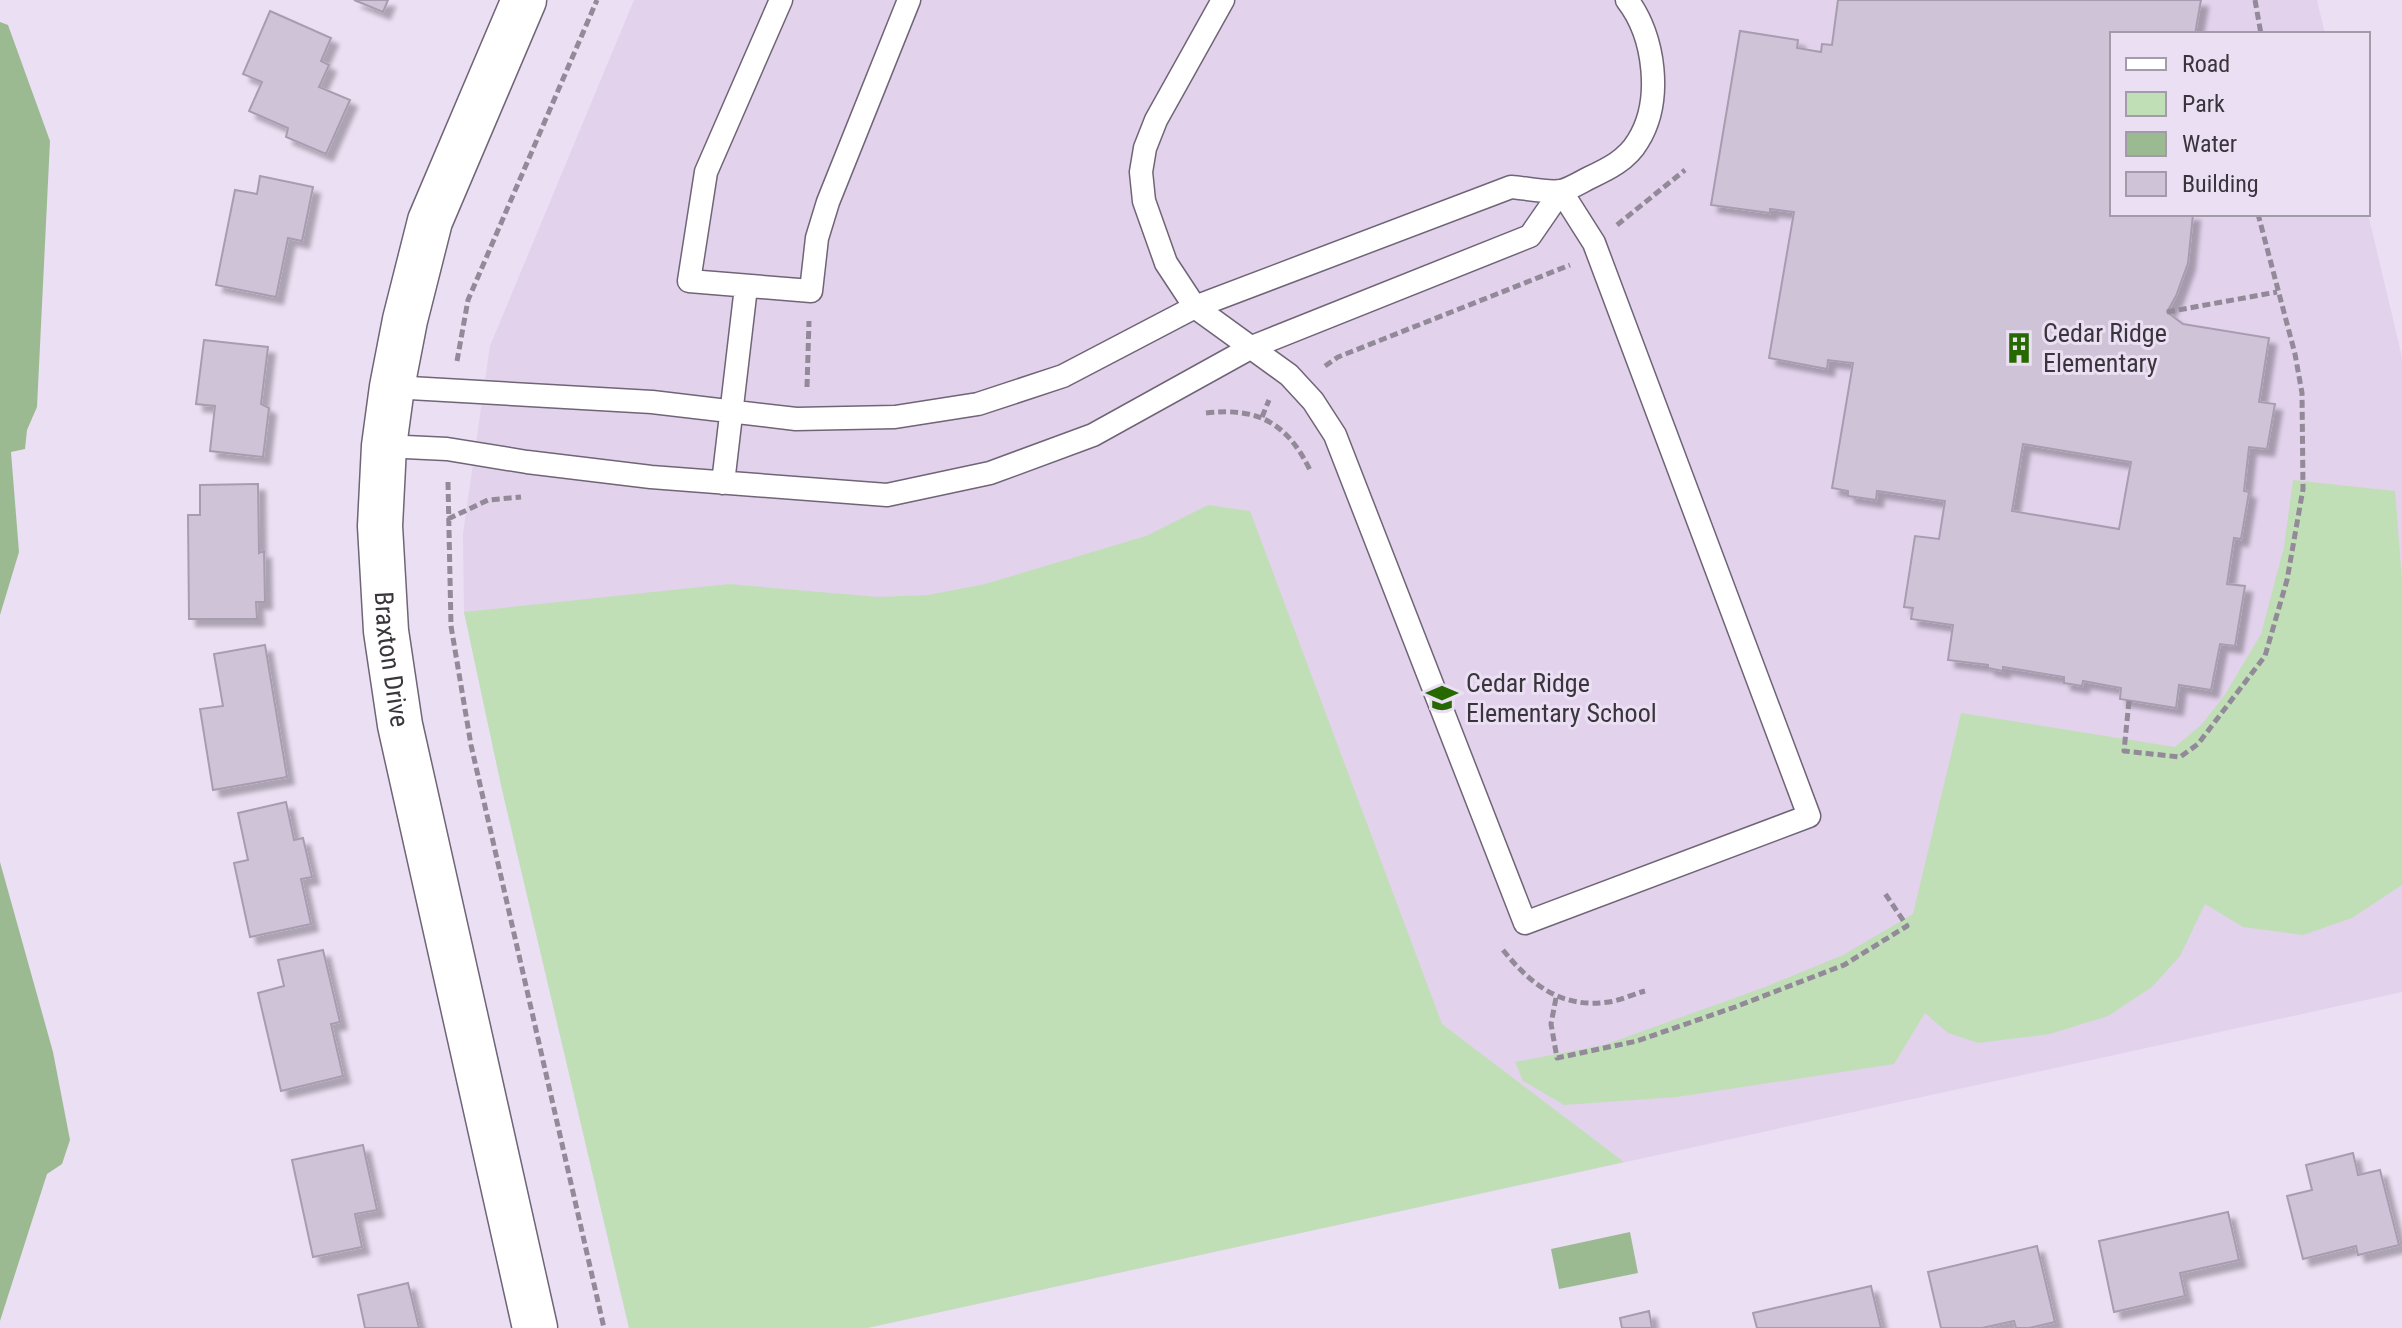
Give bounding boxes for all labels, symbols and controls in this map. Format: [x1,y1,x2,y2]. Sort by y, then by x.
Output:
legend [2110,32,2370,216]
text: Road [2182,50,2230,78]
text: Park [2182,90,2225,118]
text: Water [2182,130,2237,158]
text: Building [2182,170,2259,198]
place label: Cedar Ridge Elementary [2043,318,2167,378]
building icon: Cedar Ridge Elementary [2002,331,2036,365]
street label: Braxton Drive [369,591,415,729]
place label: Cedar Ridge Elementary School [1466,668,1657,728]
school or university icon: Cedar Ridge Elementary School [1425,681,1459,715]

